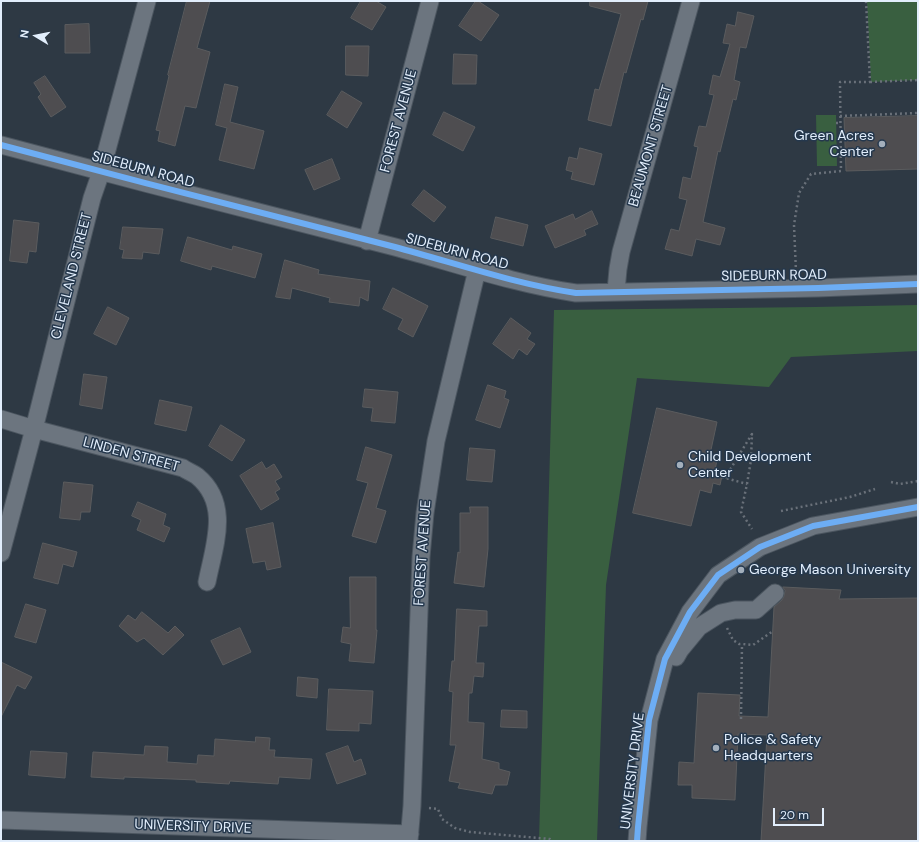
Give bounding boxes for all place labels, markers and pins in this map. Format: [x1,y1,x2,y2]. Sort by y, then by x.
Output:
place label: Green Acres Center [794,128,874,160]
marker: Green Acres Center [877,139,887,149]
place label: Child Development Center [688,449,811,482]
marker: Child Development Center [675,460,685,470]
place label: George Mason University [749,562,911,578]
marker: George Mason University [736,565,746,575]
place label: Police & Safety Headquarters [724,732,821,764]
marker: Police & Safety Headquarters [711,743,721,753]

